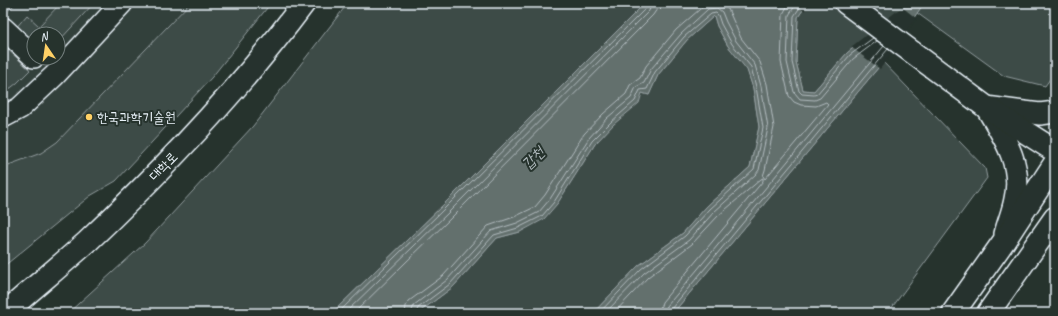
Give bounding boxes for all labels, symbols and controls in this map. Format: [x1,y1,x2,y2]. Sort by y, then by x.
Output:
north arrow [26,26,66,66]
text: N [39,28,51,44]
place label: 한국과학기술원 [97,109,176,126]
marker: 한국과학기술원 [84,112,94,122]
water label: 갑천 [518,142,550,174]
street label: 대학로 [146,148,181,184]

